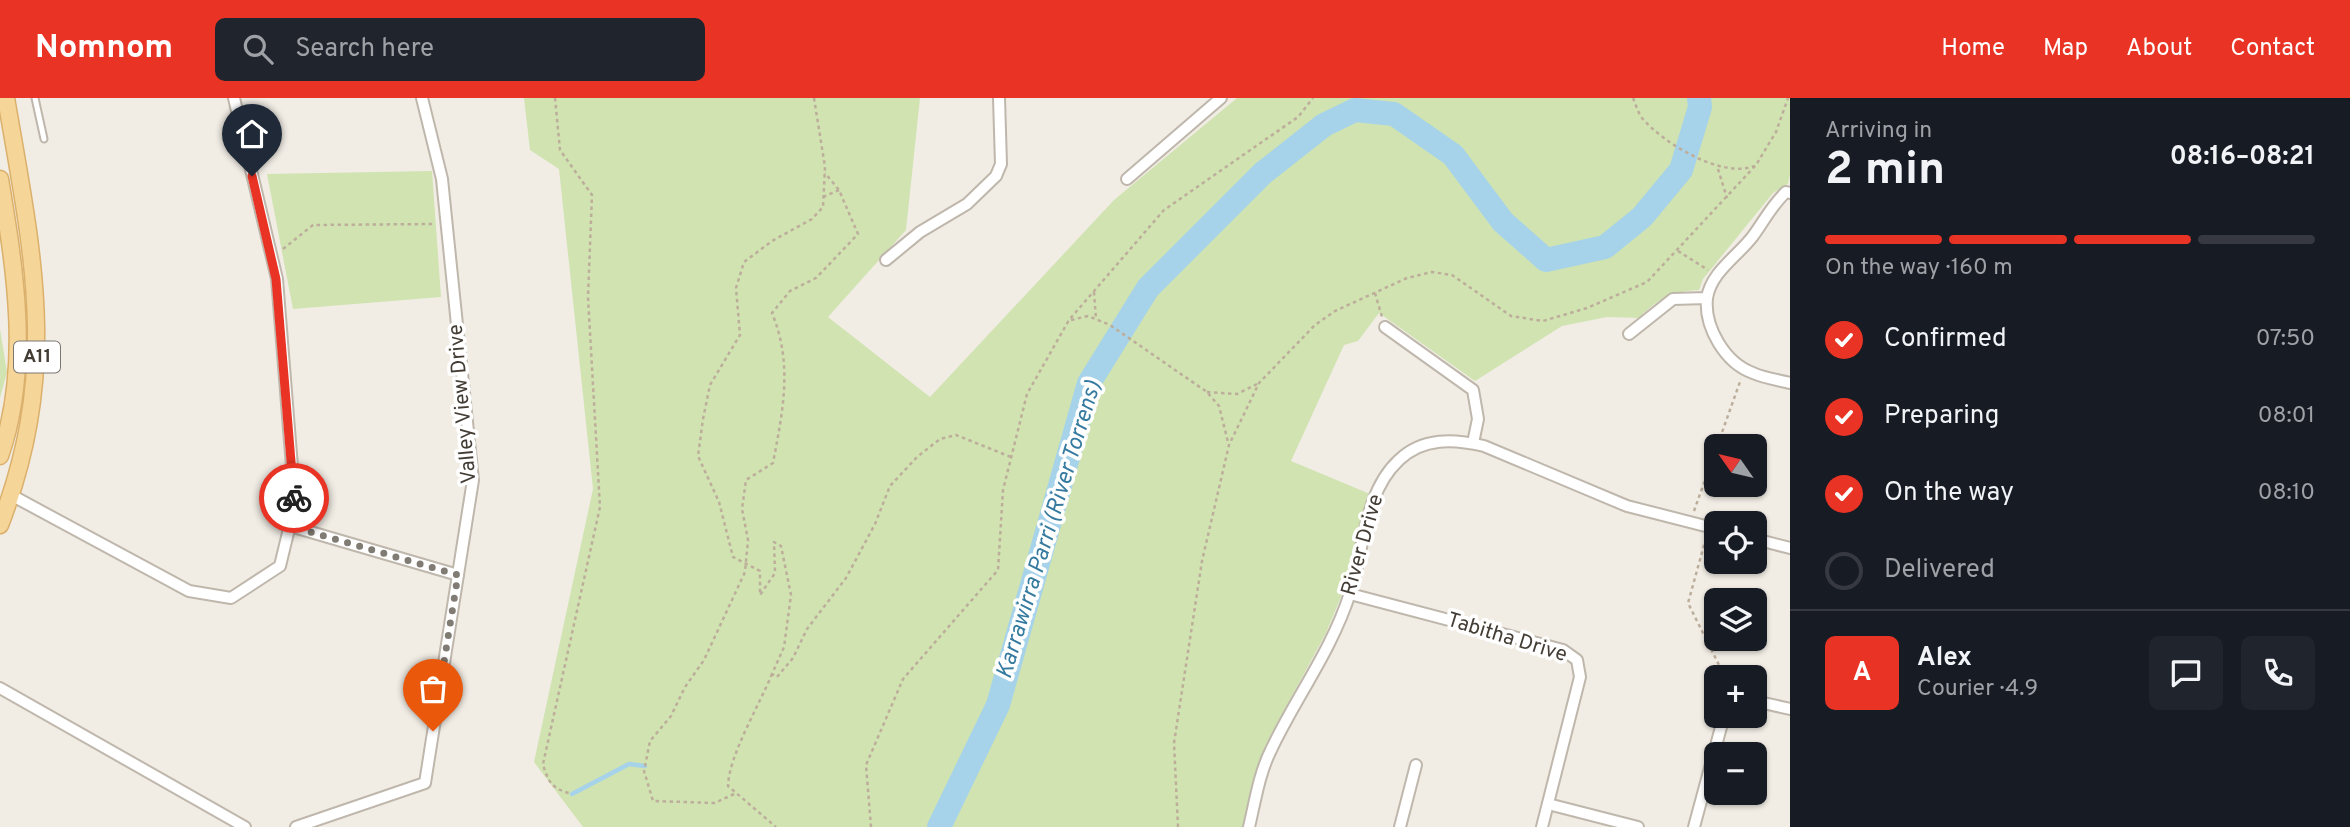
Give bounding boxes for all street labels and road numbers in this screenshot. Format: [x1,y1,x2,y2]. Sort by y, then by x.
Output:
street label: Valley View Drive [443,323,483,485]
road number: A11 [14,342,60,372]
street label: River Drive [1336,491,1390,599]
street label: Tabitha Drive [1444,607,1570,669]

